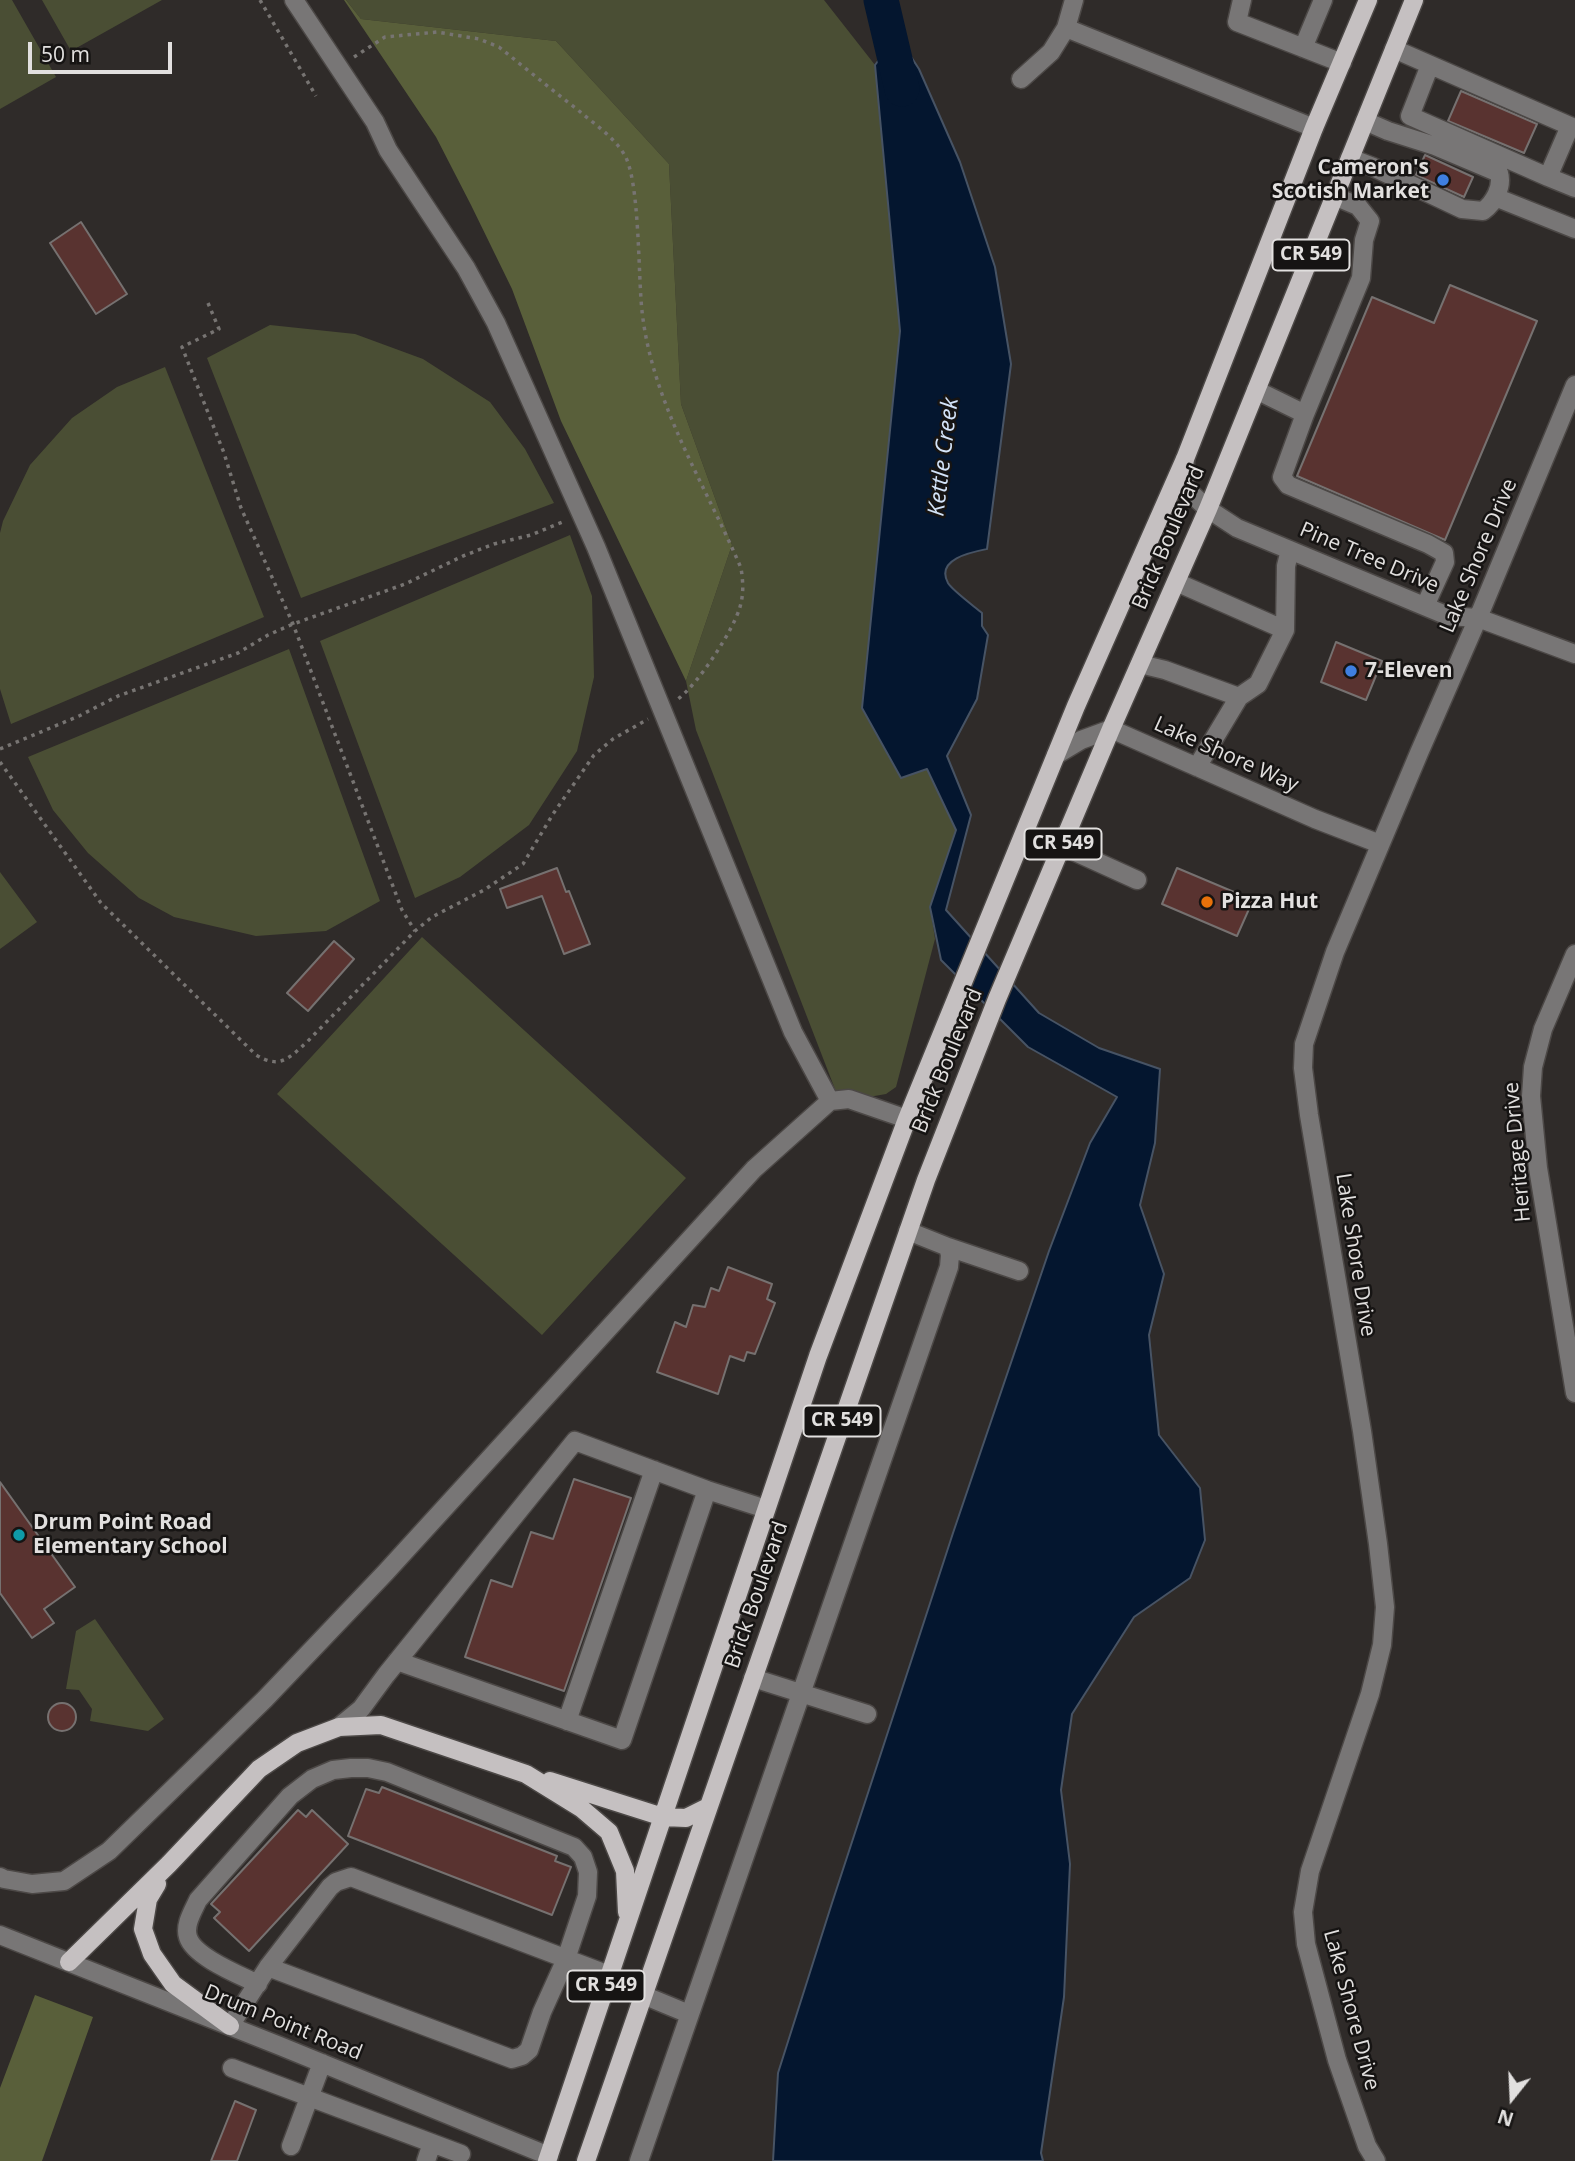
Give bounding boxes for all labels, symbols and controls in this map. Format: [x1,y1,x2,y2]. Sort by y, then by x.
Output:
scale bar [32,28,175,72]
text: 50 m [41,40,90,68]
place label: Cameron's Scotish Market [1272,155,1429,205]
marker: Cameron's Scotish Market [1435,172,1451,188]
road number: CR 549 [1272,240,1350,270]
water label: Kettle Creek [923,396,965,518]
street label: Brick Boulevard [1127,462,1211,614]
street label: Lake Shore Drive [1435,475,1523,637]
street label: Pine Tree Drive [1296,517,1442,599]
place label: 7-Eleven [1365,658,1452,684]
marker: 7-Eleven [1343,663,1359,679]
street label: Lake Shore Way [1150,712,1302,798]
road number: CR 549 [1024,828,1102,860]
place label: Pizza Hut [1221,889,1318,915]
marker: Pizza Hut [1199,894,1215,910]
street label: Brick Boulevard [908,985,988,1137]
street label: Heritage Drive [1499,1081,1537,1223]
street label: Lake Shore Drive [1330,1171,1380,1339]
road number: CR 549 [804,1406,880,1436]
place label: Drum Point Road Elementary School [33,1510,228,1560]
street label: Brick Boulevard [720,1518,794,1672]
marker: Drum Point Road Elementary School [11,1527,27,1543]
street label: Lake Shore Drive [1317,1927,1385,2093]
road number: CR 549 [568,1970,644,2002]
street label: Drum Point Road [200,1980,366,2066]
north arrow [1477,2063,1547,2133]
text: N [1494,2103,1517,2133]

